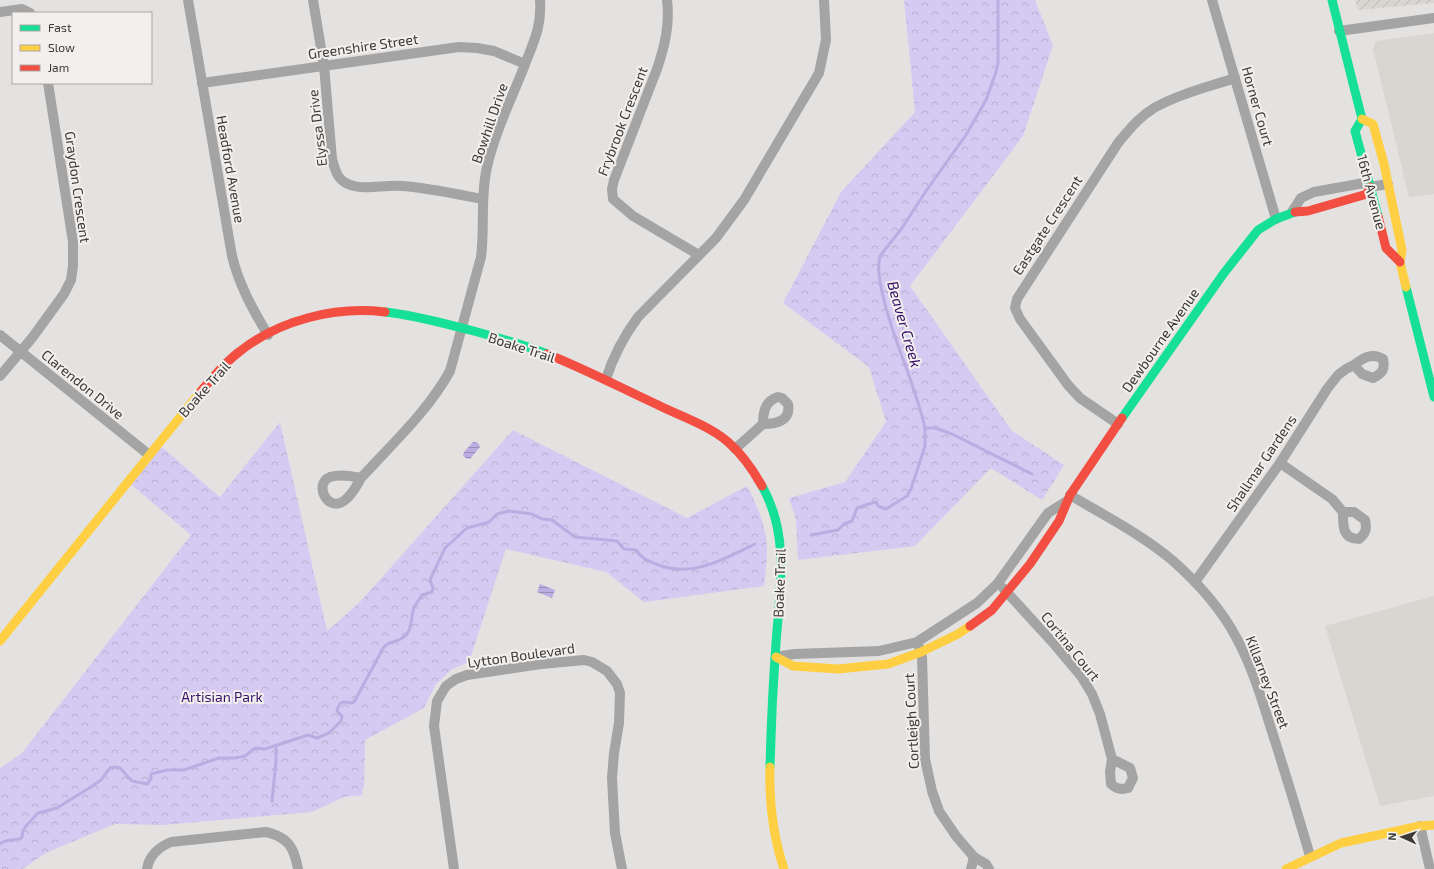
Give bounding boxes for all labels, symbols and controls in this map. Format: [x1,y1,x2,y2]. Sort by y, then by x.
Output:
legend [12,12,152,84]
text: Fast [48,20,72,34]
street label: Greenshire Street [307,30,419,62]
text: Slow [48,40,75,54]
text: Jam [48,60,69,74]
street label: Frybrook Crescent [593,64,651,178]
street label: Horner Court [1239,64,1277,148]
street label: Bowhill Drive [467,80,511,166]
street label: Elyssa Drive [304,89,330,167]
street label: Headford Avenue [213,114,249,224]
street label: Graydon Crescent [62,130,94,244]
street label: 16th Avenue [1354,153,1390,231]
street label: Eastgate Crescent [1009,172,1085,278]
water label: Beaver Creek [884,279,926,370]
street label: Dewbourne Avenue [1118,285,1202,395]
street label: Boake Trail [486,328,558,366]
street label: Clarendon Drive [38,345,128,423]
street label: Boake Trail [174,357,234,420]
street label: Shallmar Gardens [1222,411,1300,515]
street label: Boake Trail [769,547,789,618]
street label: Cortina Court [1038,608,1104,684]
street label: Killarney Street [1242,633,1294,731]
street label: Lytton Boulevard [466,639,576,671]
street label: Cortleigh Court [900,673,922,769]
park label: Artisian Park [181,688,263,705]
north arrow [1382,817,1422,857]
text: N [1385,832,1398,841]

